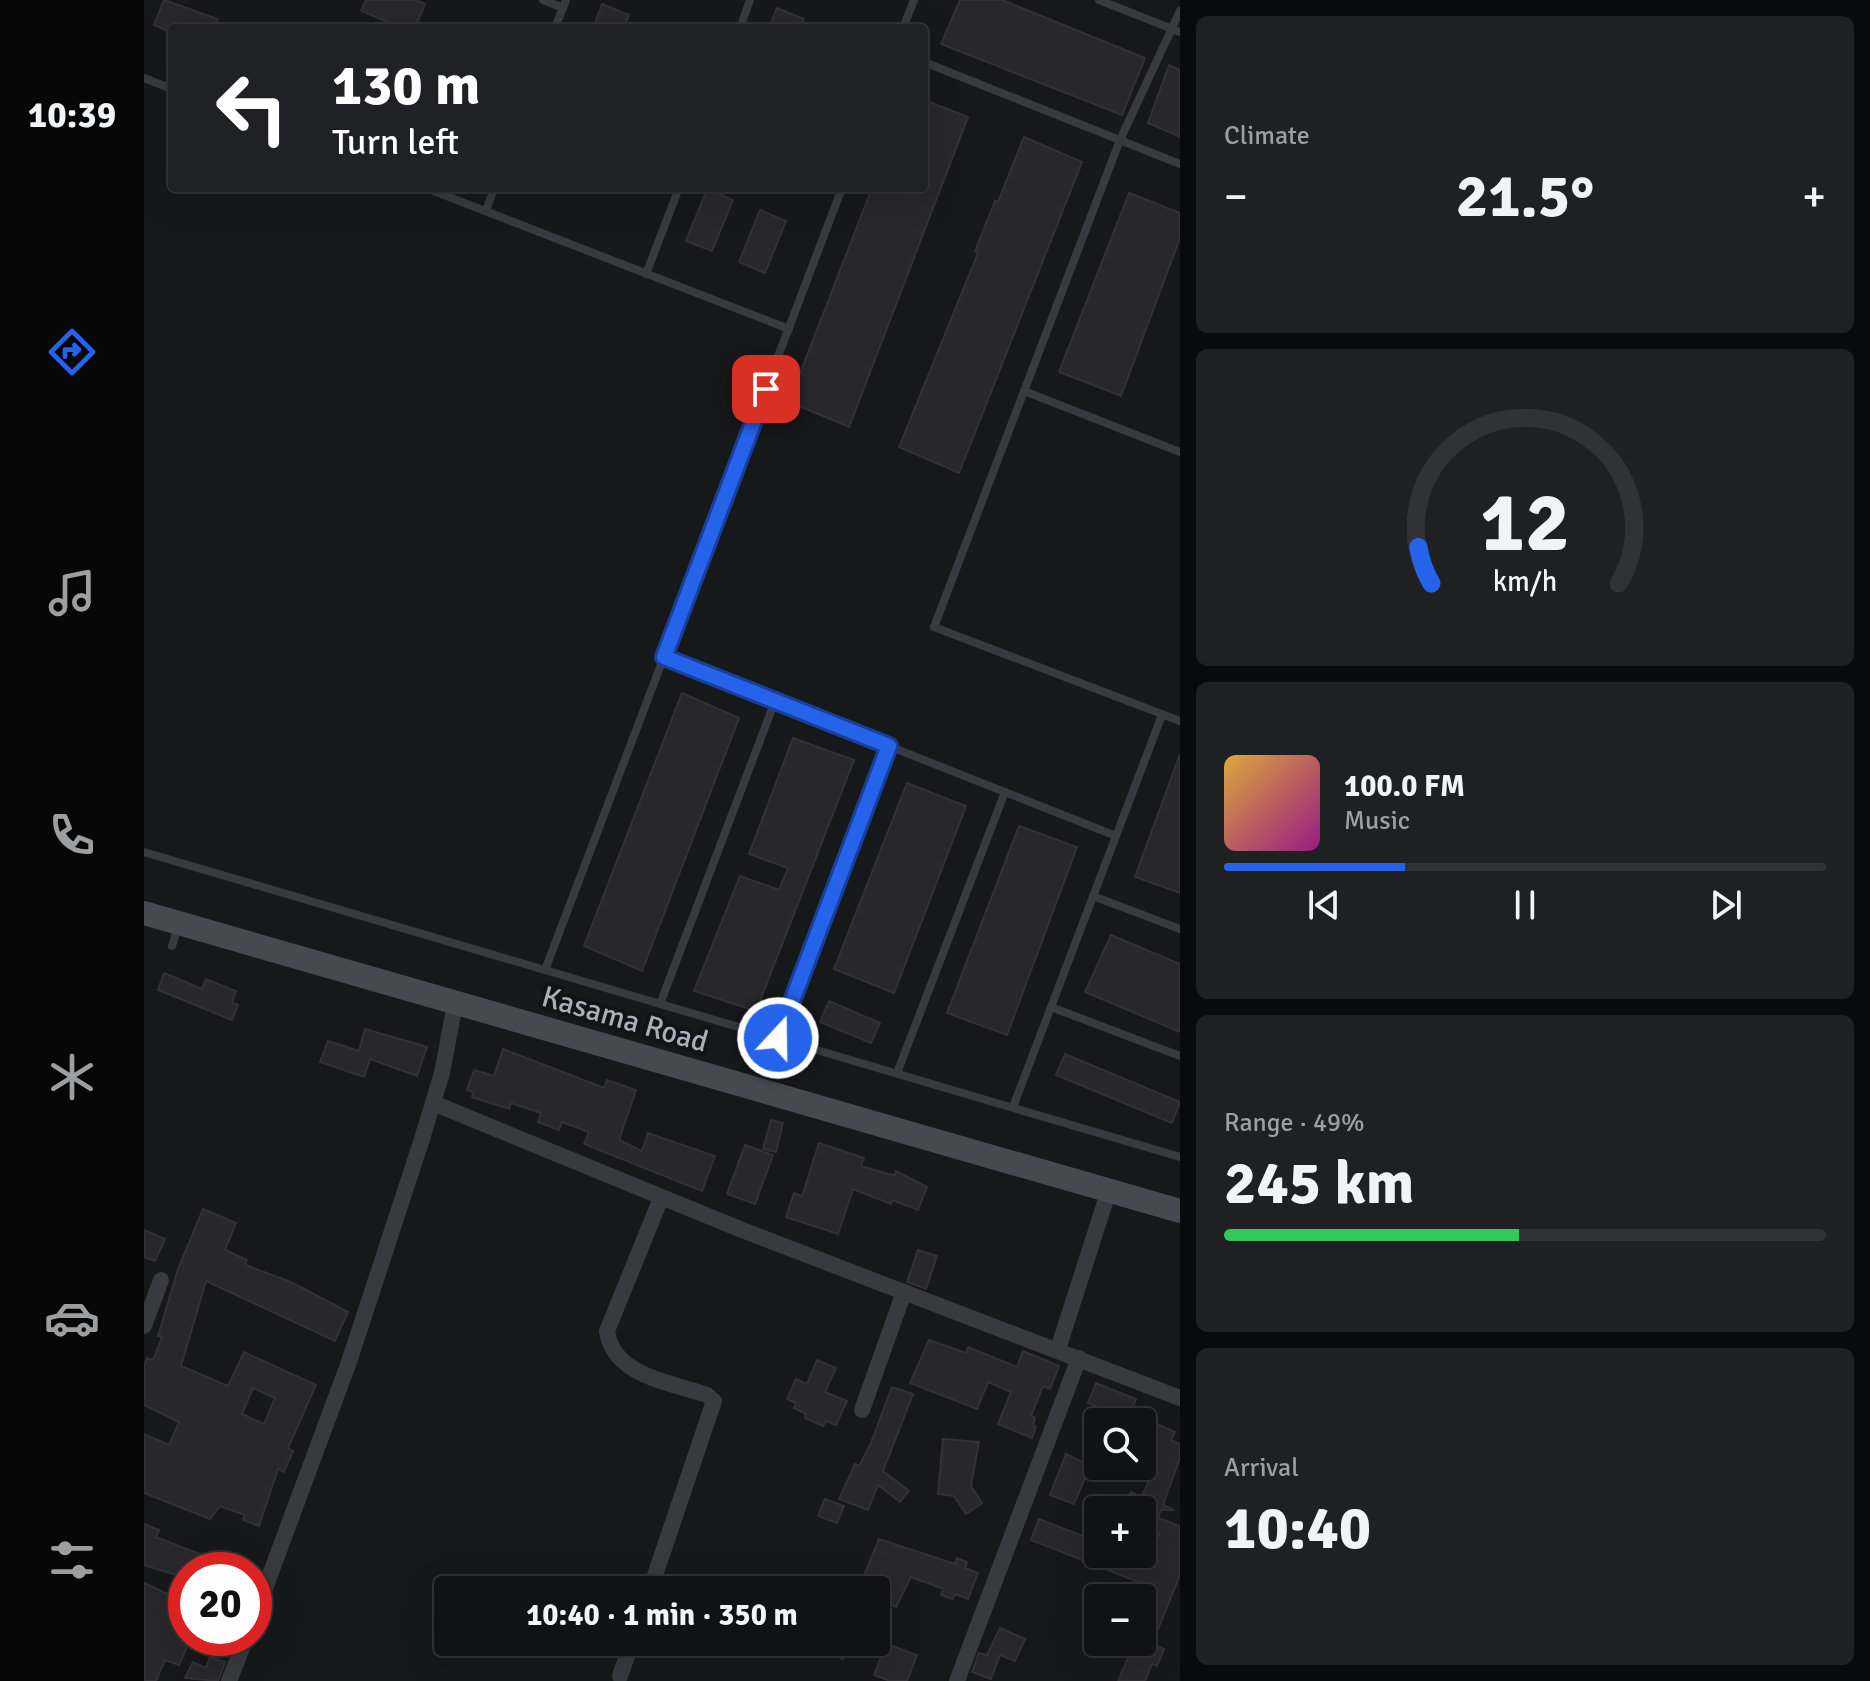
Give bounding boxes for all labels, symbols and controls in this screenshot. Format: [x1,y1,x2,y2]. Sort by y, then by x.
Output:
text: 130 m [332,51,480,120]
icon: left [200,56,304,160]
text: 10:39 [28,93,116,138]
text: Turn left [332,120,459,165]
text: Climate [1224,120,1310,152]
text: 21.5° [1456,160,1594,234]
text: − [1224,170,1248,224]
text: + [1802,170,1826,224]
icon: directions [44,324,100,380]
pin [732,355,800,423]
icon: arrive [744,367,788,411]
text: 12 [1480,471,1570,573]
text: km/h [1493,564,1557,599]
icon: music [44,565,100,621]
text: 100.0 FM [1344,768,1465,805]
text: Music [1344,805,1410,837]
icon: phone [44,807,100,863]
icon: previous [1302,883,1346,927]
icon: pause [1503,883,1547,927]
icon: next [1704,883,1748,927]
street label: Kasama Road [537,978,712,1061]
position arrow [736,996,820,1080]
icon: climate [44,1049,100,1105]
text: Range · 49% [1224,1107,1365,1139]
text: 245 km [1224,1147,1414,1221]
icon: car [44,1290,100,1346]
map controls [1084,1408,1156,1656]
button: search [1084,1408,1156,1480]
text: Arrival [1224,1452,1299,1484]
text: 10:40 [1224,1492,1371,1566]
button: + [1084,1496,1156,1568]
icon: filters [44,1532,100,1588]
speed limit sign: 20 [168,1552,272,1656]
button: − [1084,1584,1156,1656]
text: 10:40 · 1 min · 350 m [526,1597,798,1634]

